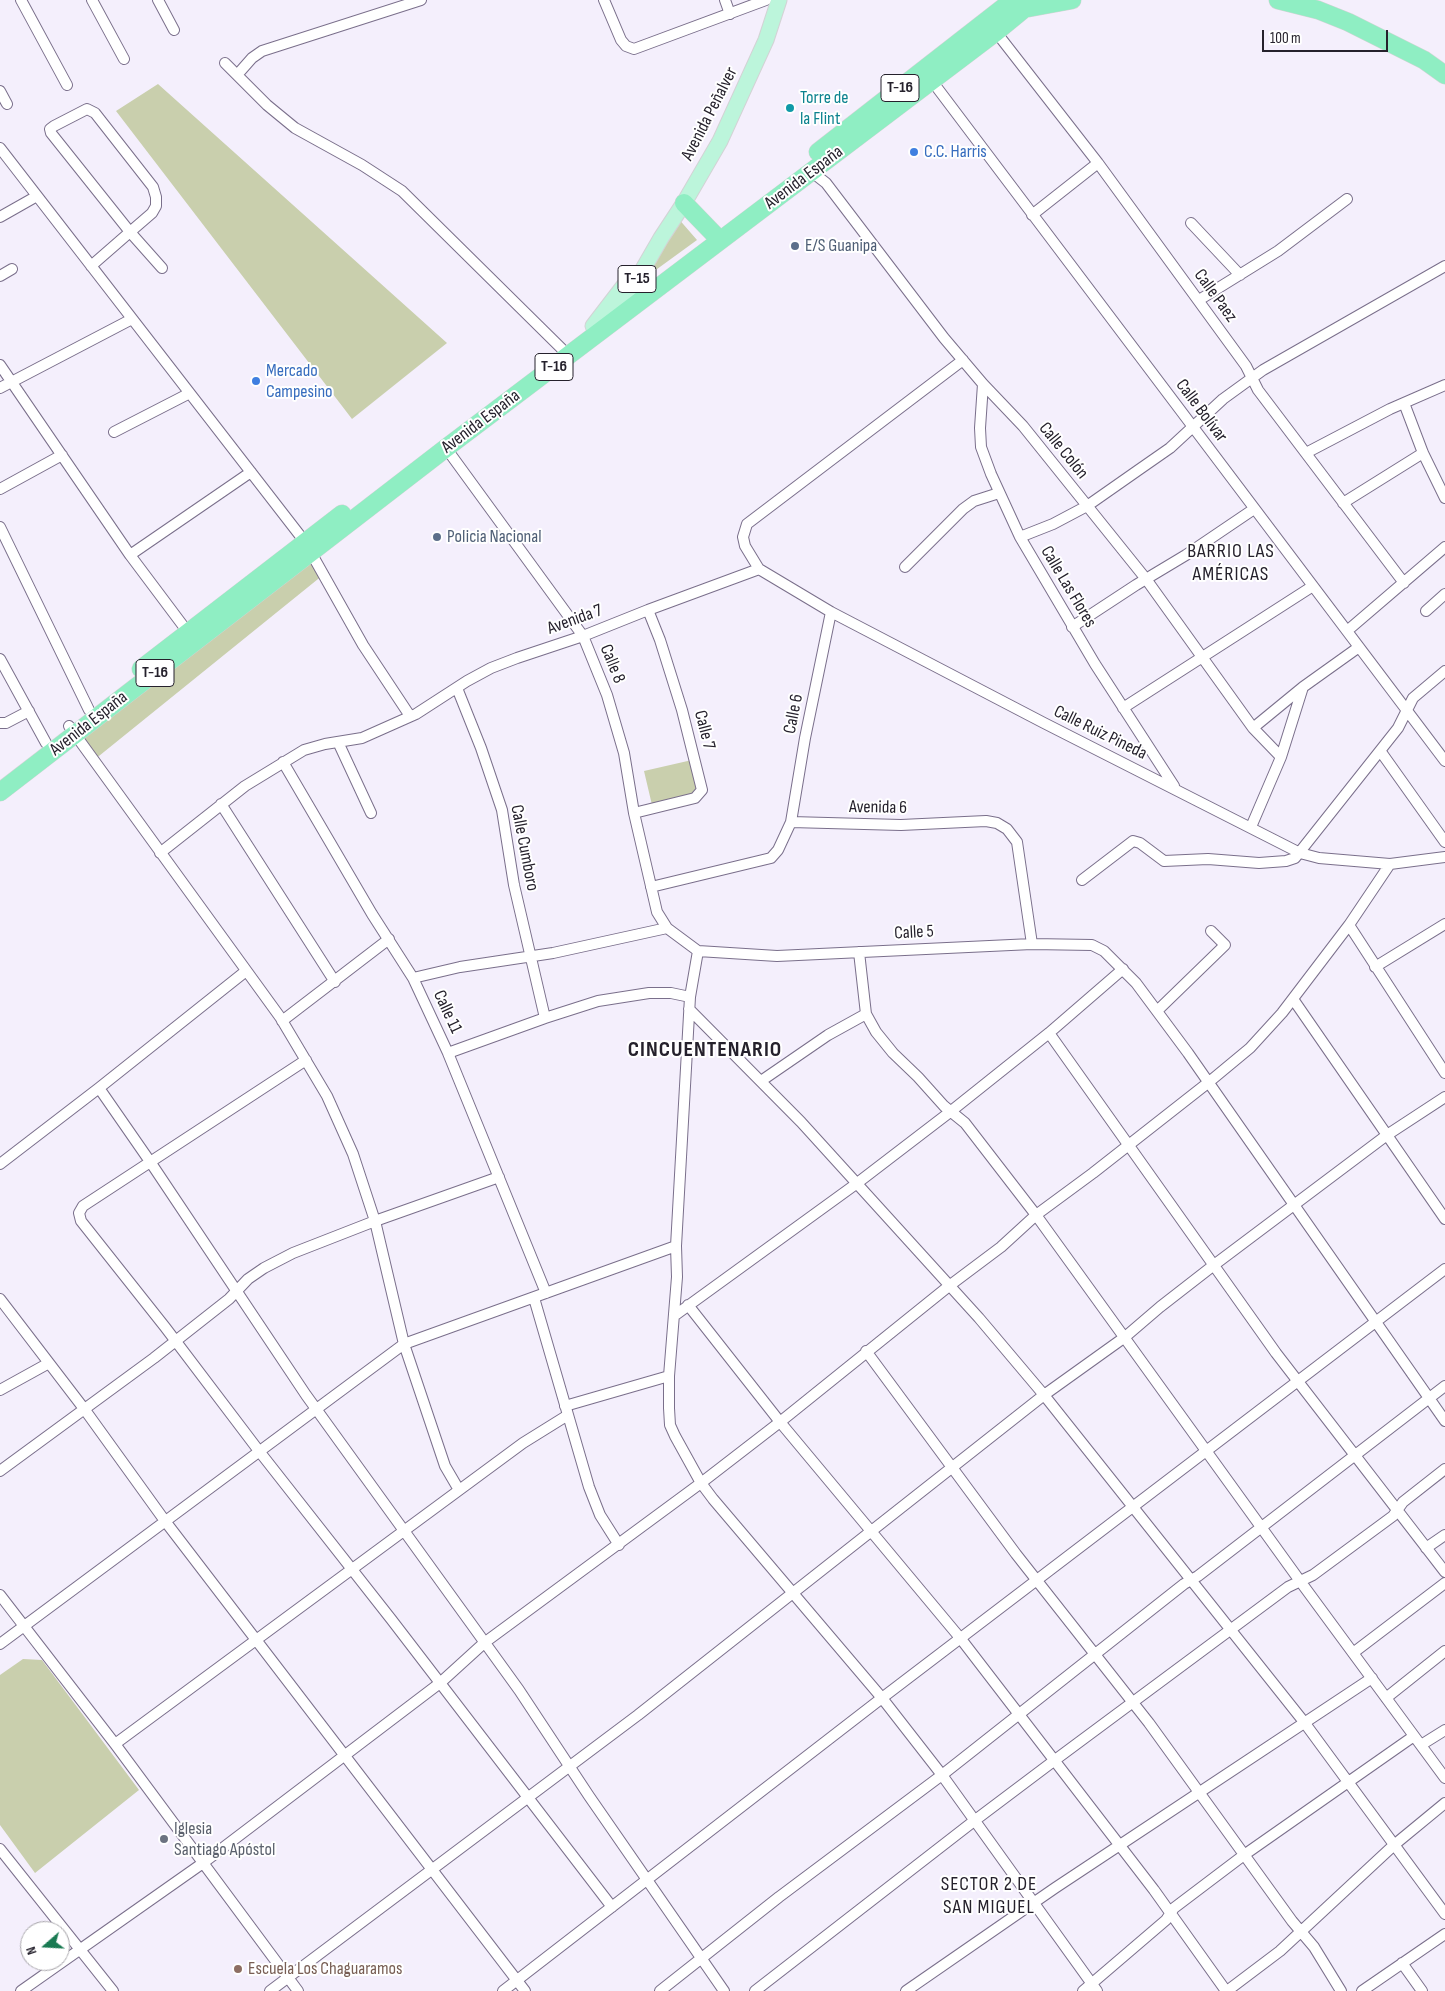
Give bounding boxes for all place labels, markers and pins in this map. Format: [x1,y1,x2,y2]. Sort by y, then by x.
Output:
place label: Torre de la Flint [800,87,848,130]
marker: Torre de la Flint [784,102,796,114]
place label: C.C. Harris [924,141,987,163]
marker: C.C. Harris [908,146,920,158]
place label: E/S Guanipa [805,235,877,257]
marker: E/S Guanipa [789,240,801,252]
place label: Mercado Campesino [266,360,333,402]
marker: Mercado Campesino [250,375,262,387]
place label: Policia Nacional [447,526,542,548]
marker: Policia Nacional [431,531,443,543]
place label: Iglesia Santiago Apóstol [174,1818,275,1860]
marker: Iglesia Santiago Apóstol [158,1833,170,1845]
place label: Escuela Los Chaguaramos [248,1958,403,1980]
marker: Escuela Los Chaguaramos [232,1963,244,1975]

